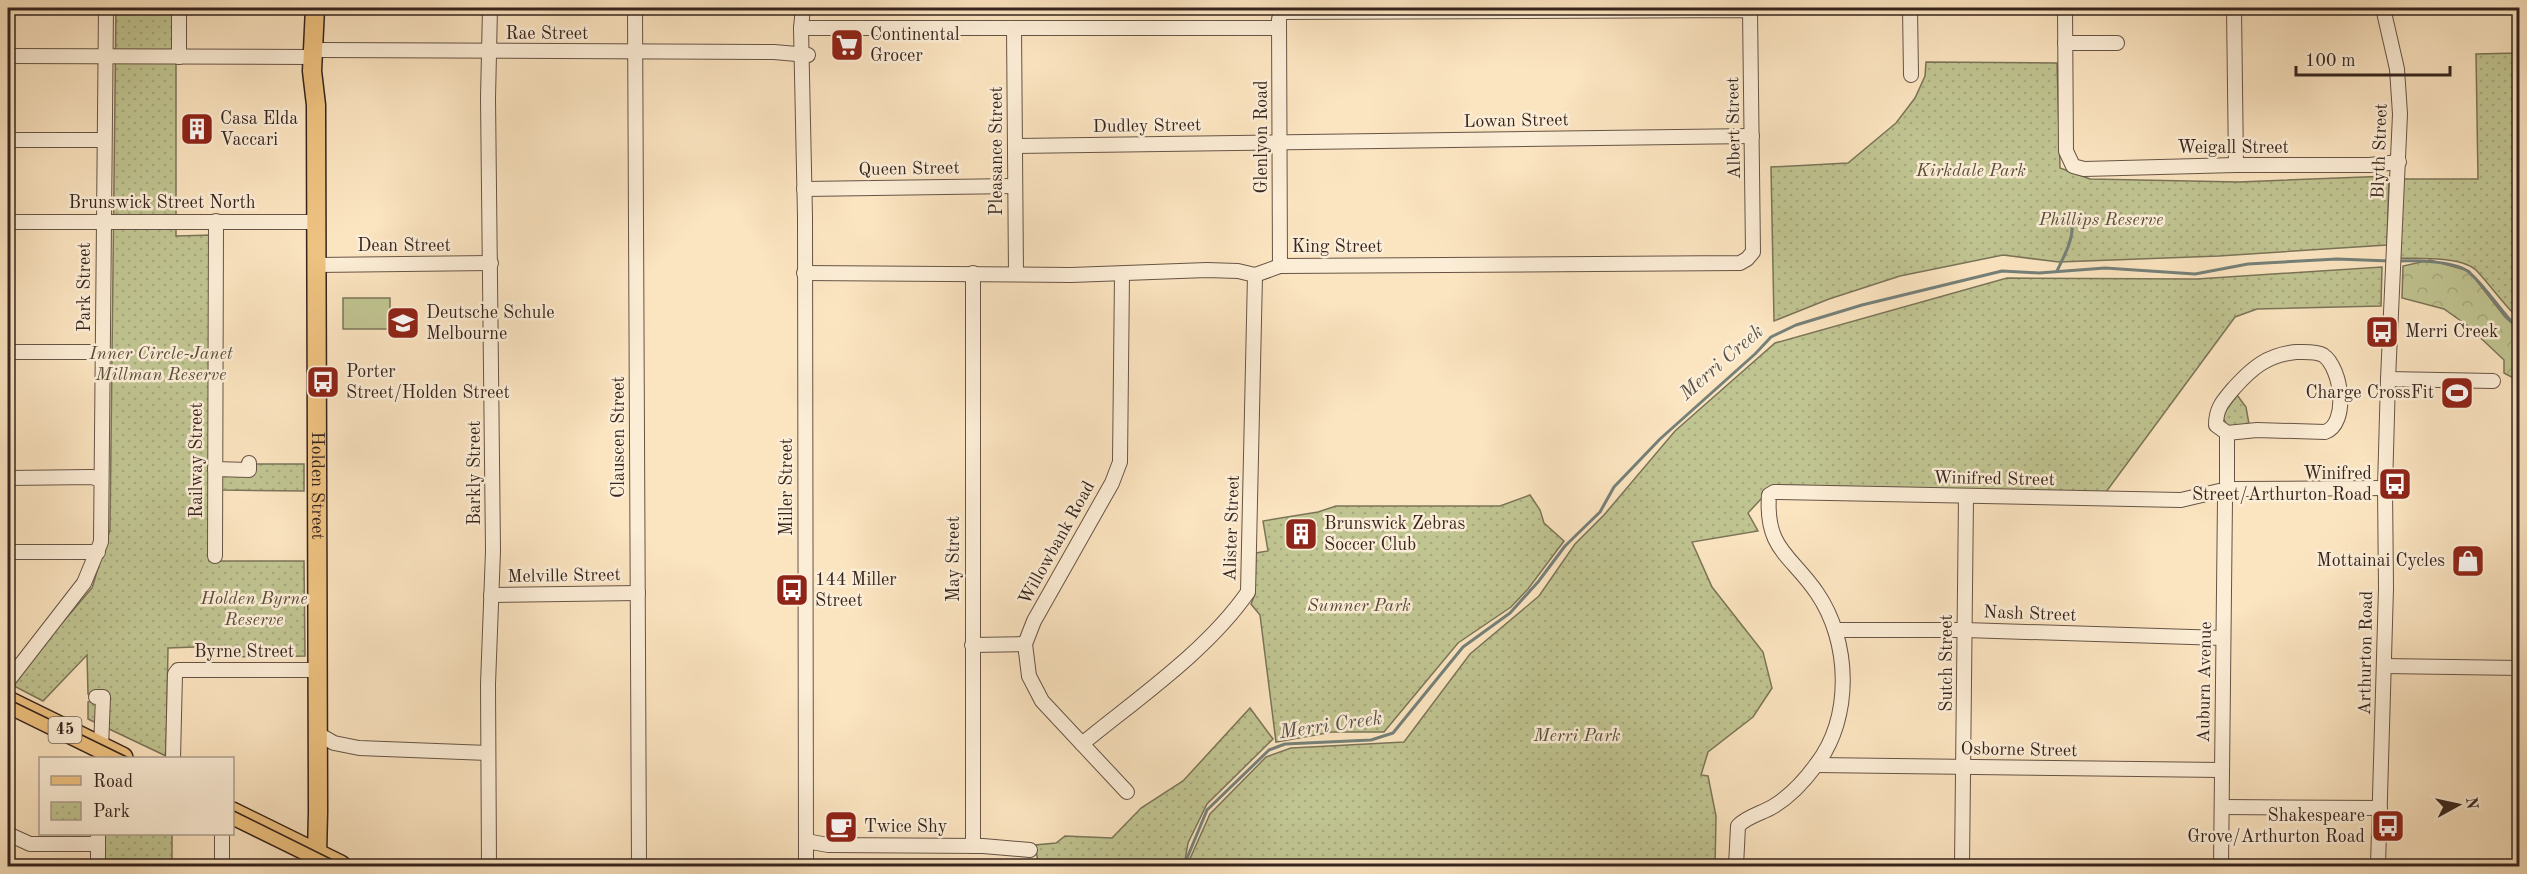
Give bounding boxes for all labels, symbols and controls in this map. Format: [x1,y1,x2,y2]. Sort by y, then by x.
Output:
street label: Rae Street [506,25,588,43]
place label: Continental Grocer [870,26,960,65]
supermarket icon: Continental Grocer [829,27,865,63]
scale bar [2296,39,2450,77]
text: 100 m [2305,52,2356,70]
street label: Albert Street [1724,77,1744,179]
street label: Glenlyon Road [1253,80,1271,194]
street label: Pleasance Street [988,86,1006,216]
street label: Blyth Street [2369,103,2391,199]
place label: Casa Elda Vaccari [220,110,298,149]
building icon: Casa Elda Vaccari [179,111,215,147]
street label: Lowan Street [1463,111,1569,131]
street label: Dudley Street [1093,116,1201,136]
street label: Weigall Street [2177,139,2289,157]
street label: Queen Street [858,159,960,179]
park label: Kirkdale Park [1915,162,2026,180]
street label: Brunswick Street North [68,194,256,212]
park label: Phillips Reserve [2038,211,2163,229]
street label: Dean Street [357,237,451,255]
street label: King Street [1292,238,1382,256]
street label: Park Street [76,242,94,332]
place label: Deutsche Schule Melbourne [426,304,555,343]
school or university icon: Deutsche Schule Melbourne [385,305,421,341]
bus stop icon: Merri Creek [2364,314,2400,350]
water label: Merri Creek [1676,321,1768,405]
place label: Merri Creek [2405,323,2498,341]
park label: Inner Circle-Janet Millman Reserve [88,345,233,384]
place label: Porter Street/Holden Street [346,363,510,402]
bus stop icon: Porter Street/Holden Street [305,364,341,400]
sports icon: Charge CrossFit [2439,375,2475,411]
street label: Clauscen Street [610,376,628,498]
place label: Charge CrossFit [2306,384,2434,402]
street label: Railway Street [188,402,206,518]
street label: Barkly Street [466,420,484,526]
street label: Holden Street [308,432,326,540]
street label: Miller Street [778,438,796,536]
place label: Winifred Street/Arthurton Road [2192,465,2372,504]
bus stop icon: Winifred Street/Arthurton Road [2377,466,2413,502]
street label: Winifred Street [1933,469,2055,489]
street label: Alister Street [1221,475,1243,581]
street label: Willowbank Road [1016,478,1098,608]
place label: Brunswick Zebras Soccer Club [1324,515,1466,554]
street label: May Street [945,516,963,602]
building icon: Brunswick Zebras Soccer Club [1283,516,1319,552]
shop icon: Mottainai Cycles [2450,543,2486,579]
place label: Mottainai Cycles [2317,552,2445,570]
street label: Melville Street [507,566,621,586]
place label: 144 Miller Street [815,571,897,610]
bus stop icon: 144 Miller Street [774,572,810,608]
park label: Holden Byrne Reserve [199,590,308,629]
street label: Arthurton Road [2356,591,2376,715]
park label: Sumner Park [1307,597,1411,615]
street label: Nash Street [1983,603,2077,625]
street label: Sutch Street [1938,614,1956,712]
street label: Auburn Avenue [2195,621,2215,743]
street label: Byrne Street [194,643,294,661]
water label: Merri Creek [1277,709,1384,743]
road number: 45 [48,717,82,743]
park label: Merri Park [1532,727,1621,745]
street label: Osborne Street [1961,740,2077,760]
legend [39,757,234,835]
text: Road [93,773,133,791]
north arrow [2428,775,2488,835]
text: N [2462,796,2480,811]
text: Park [93,803,130,821]
place label: Shakespeare Grove/Arthurton Road [2187,807,2365,846]
bus stop icon: Shakespeare Grove/Arthurton Road [2370,808,2406,844]
cafe icon: Twice Shy [823,809,859,845]
place label: Twice Shy [864,818,948,836]

